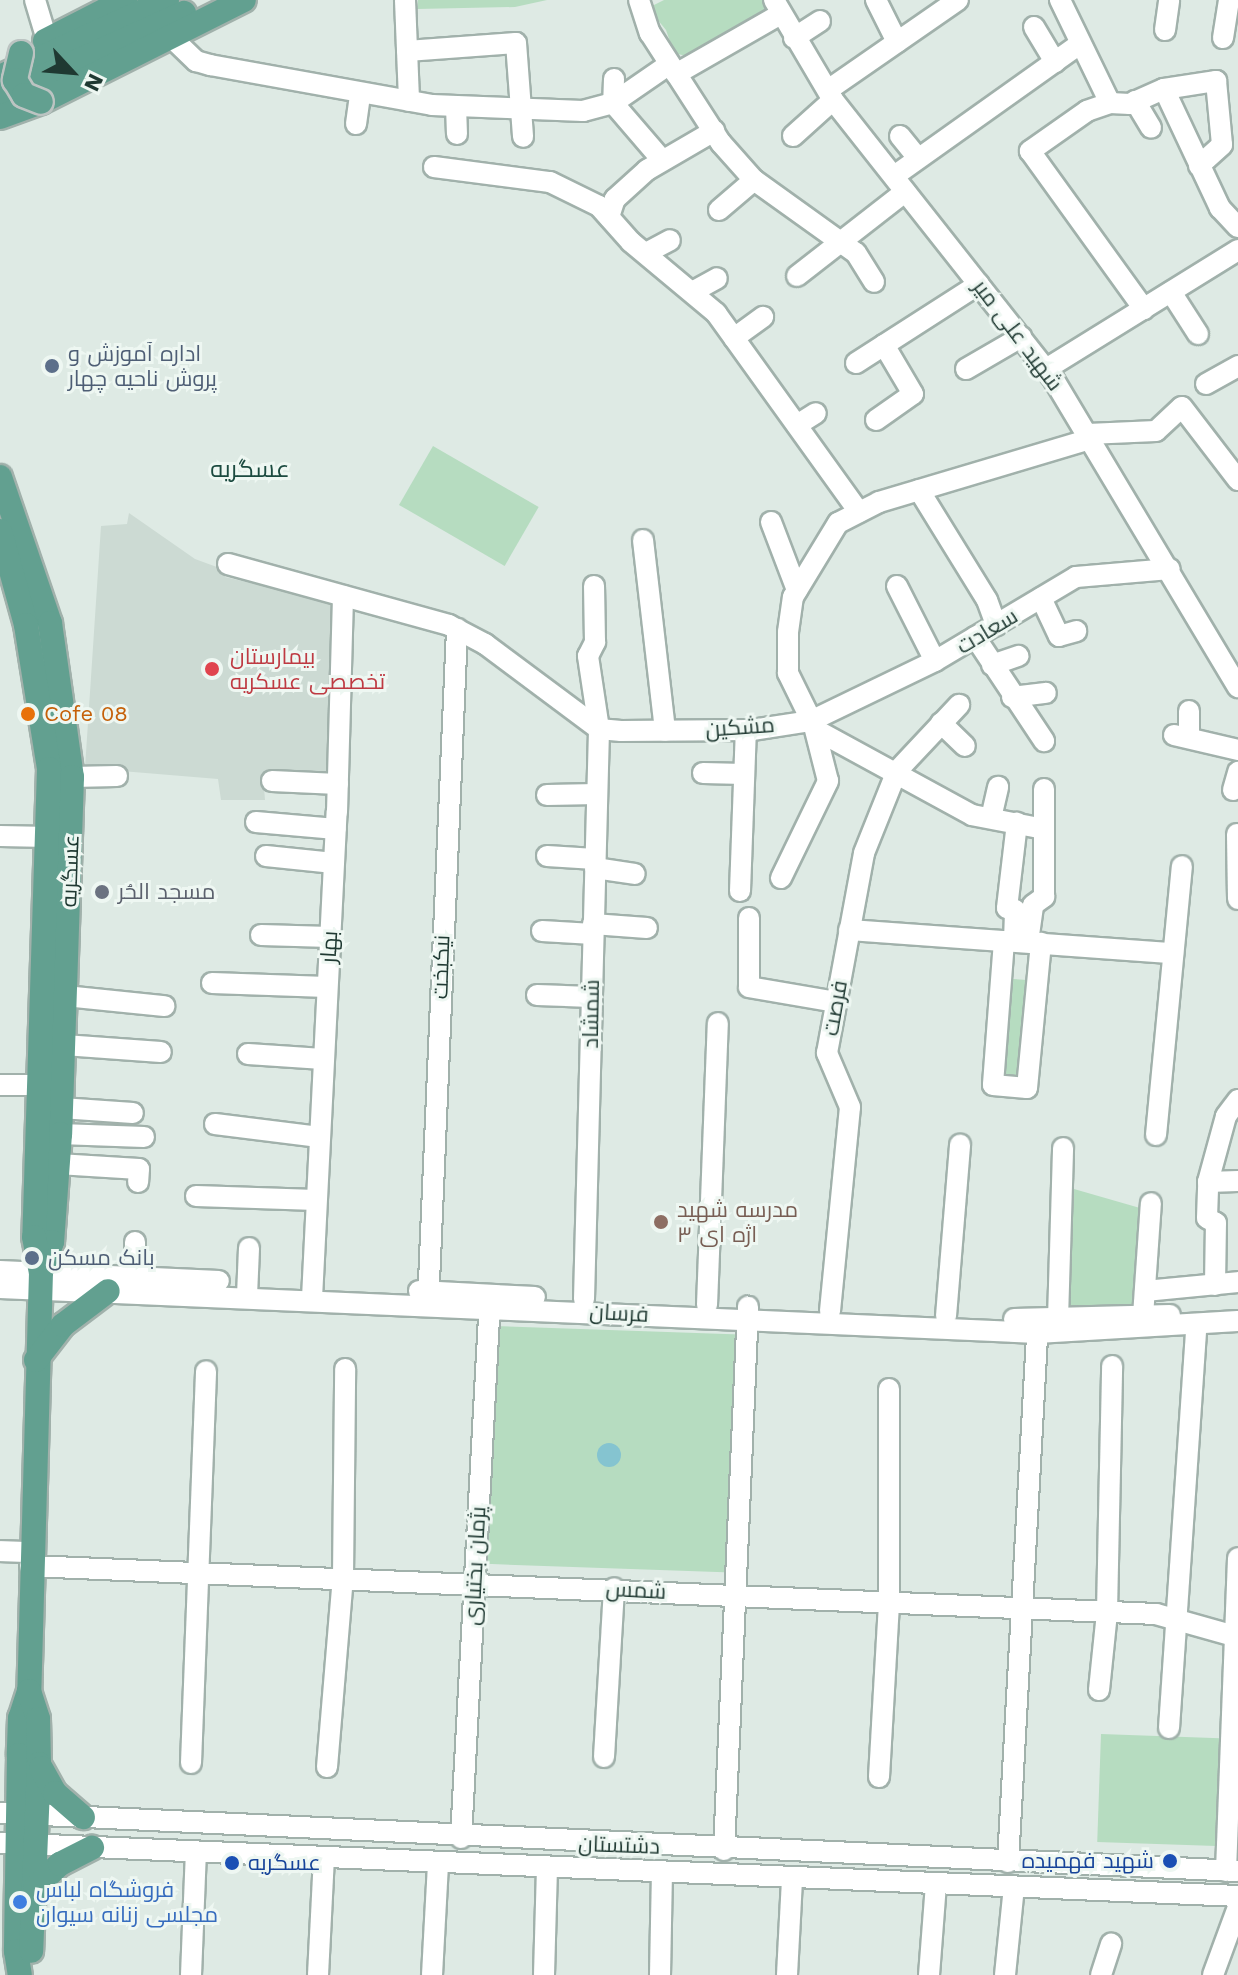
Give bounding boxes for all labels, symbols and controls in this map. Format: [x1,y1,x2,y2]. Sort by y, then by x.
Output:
north arrow [32,32,112,112]
text: N [79,70,109,96]
street label: شهید علی میر [968,274,1068,396]
place label: اداره آموزش و پروش ناحیه چهار [68,340,217,392]
marker: اداره آموزش و پروش ناحیه چهار [43,357,61,375]
district label: عسگریه [210,456,290,484]
street label: سعادت [952,603,1022,659]
place label: بیمارستان تخصصی عسکریه [230,643,385,694]
marker: بیمارستان تخصصی عسکریه [201,658,223,680]
place label: Cofe 08 [44,701,128,727]
marker: Cofe 08 [19,705,37,723]
street label: مشکین [704,711,776,743]
street label: عسگریه [56,834,84,908]
place label: مسجد الحُر [118,879,215,905]
marker: مسجد الحُر [93,883,111,901]
street label: بهار [315,930,343,964]
street label: نیکبخت [427,934,455,1000]
street label: فرصت [817,978,853,1038]
street label: شمشاد [577,979,605,1049]
place label: مدرسه شهید اژه ای ۳ [677,1196,798,1248]
marker: مدرسه شهید اژه ای ۳ [652,1213,670,1231]
place label: بانک مسکن [48,1245,155,1271]
marker: بانک مسکن [23,1249,41,1267]
street label: فرسان [589,1298,649,1328]
street label: پژمان بختیاری [459,1506,491,1626]
street label: شمس [605,1575,667,1605]
street label: دشتستان [578,1830,660,1860]
place label: شهید فهمیده [1022,1848,1154,1874]
place label: عسگریه [248,1850,321,1876]
marker: شهید فهمیده [1161,1852,1179,1870]
marker: عسگریه [223,1854,241,1872]
place label: فروشگاه لباس مجلسی زنانه سیوان [36,1876,218,1928]
marker: فروشگاه لباس مجلسی زنانه سیوان [11,1893,29,1911]

